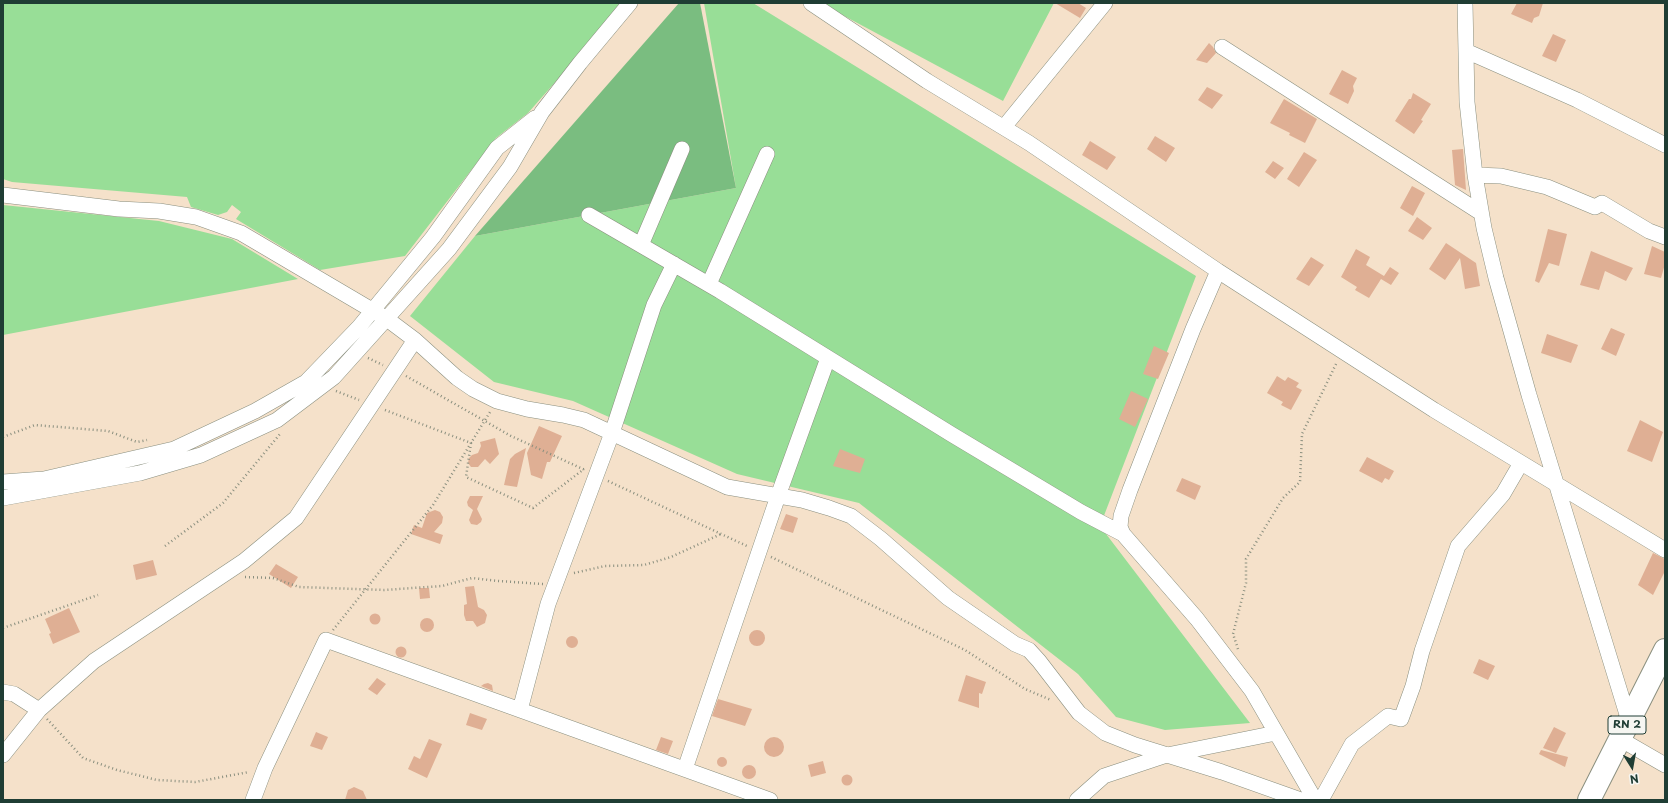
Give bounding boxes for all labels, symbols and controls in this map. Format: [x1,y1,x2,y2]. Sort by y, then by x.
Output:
road number: RN 2 [1608,716,1646,734]
north arrow [1612,747,1652,787]
text: N [1628,770,1640,788]

